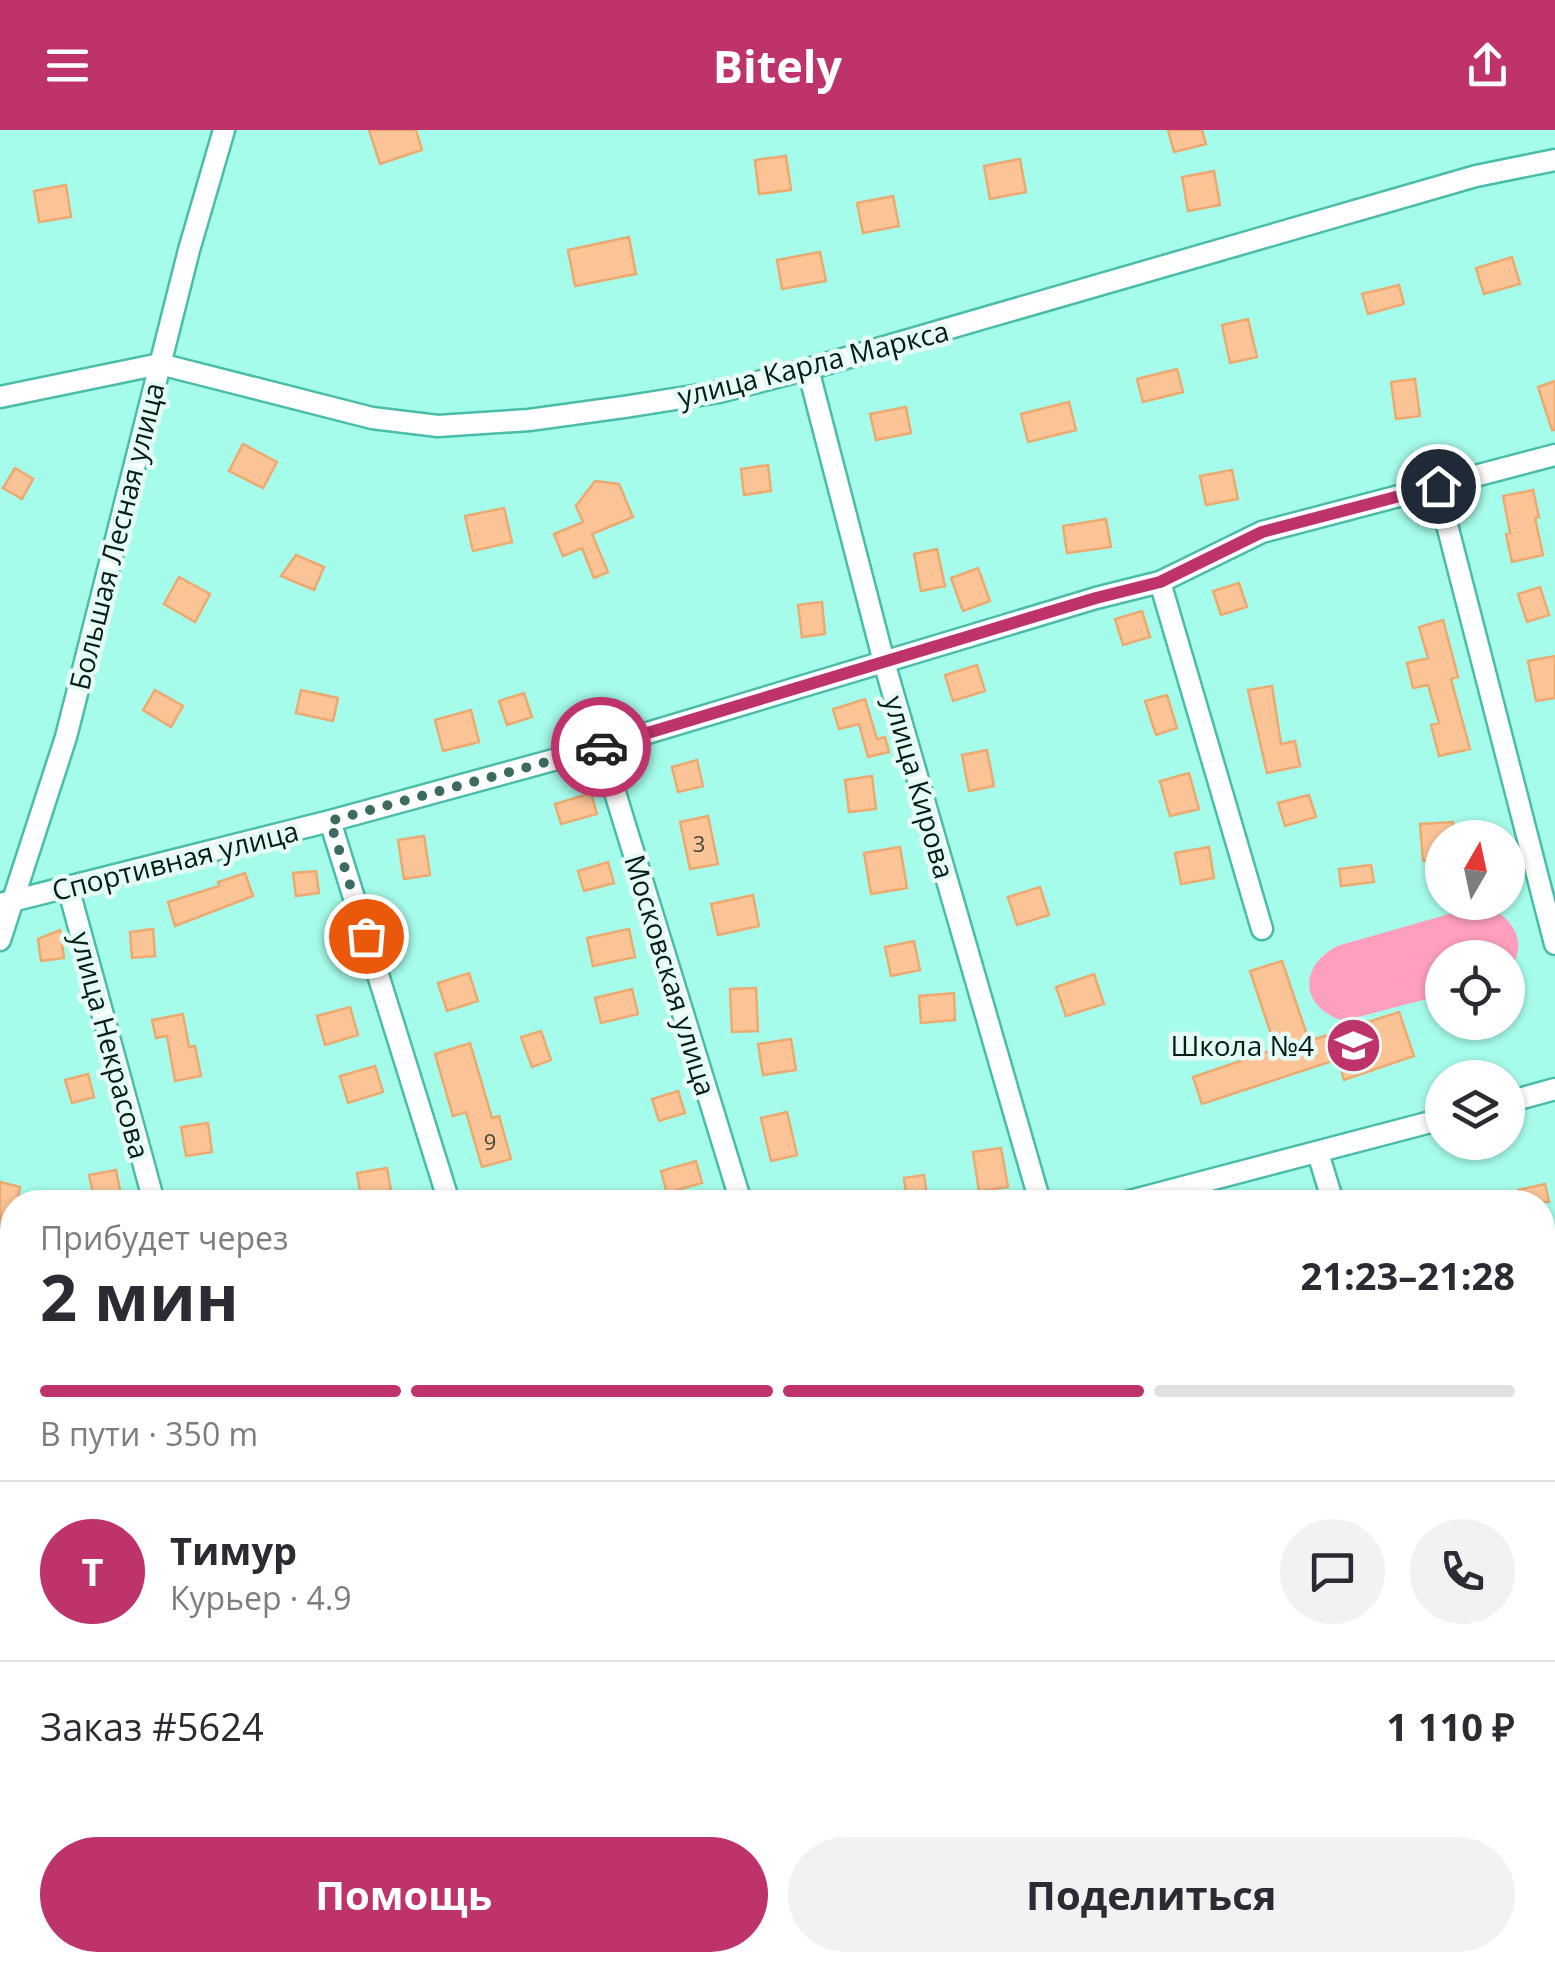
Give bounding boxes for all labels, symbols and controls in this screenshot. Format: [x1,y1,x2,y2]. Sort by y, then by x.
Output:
text: Bitely [713,35,842,96]
icon: menu [40,38,95,93]
icon: share [1460,38,1515,93]
street label: улица Карла Маркса [673,311,953,415]
street label: Большая Лесная улица [59,378,173,694]
pin [1396,444,1481,529]
icon: home [1411,459,1466,514]
street label: улица Кирова [876,691,964,883]
courier [551,697,651,797]
icon: car [574,720,629,775]
street label: Спортивная улица [48,811,302,909]
north arrow [1425,820,1525,920]
map controls [1425,820,1525,1160]
house number: 3 [693,828,705,858]
street label: Московская улица [616,850,726,1100]
pin [324,894,409,979]
icon: bag [339,909,394,964]
street label: улица Некрасова [62,927,160,1163]
button: locate [1425,940,1525,1040]
school or university icon: Школа №4 [1323,1015,1383,1075]
place label: Школа №4 [1170,1026,1314,1064]
button: layers [1425,1060,1525,1160]
house number: 9 [484,1126,496,1156]
text: Прибудет через [40,1216,288,1259]
text: 21:23–21:28 [1301,1249,1515,1301]
text: 2 мин [40,1252,239,1340]
text: В пути · 350 m [40,1412,258,1455]
button: chat [1280,1519,1385,1624]
button: phone [1410,1519,1515,1624]
text: Тимур [170,1524,297,1576]
text: Т [81,1545,104,1597]
text: Курьер · 4.9 [170,1576,352,1619]
text: Заказ #5624 [40,1700,264,1752]
text: 1 110 ₽ [1386,1700,1515,1752]
button: Помощь [40,1837,768,1952]
button: Поделиться [788,1837,1515,1952]

